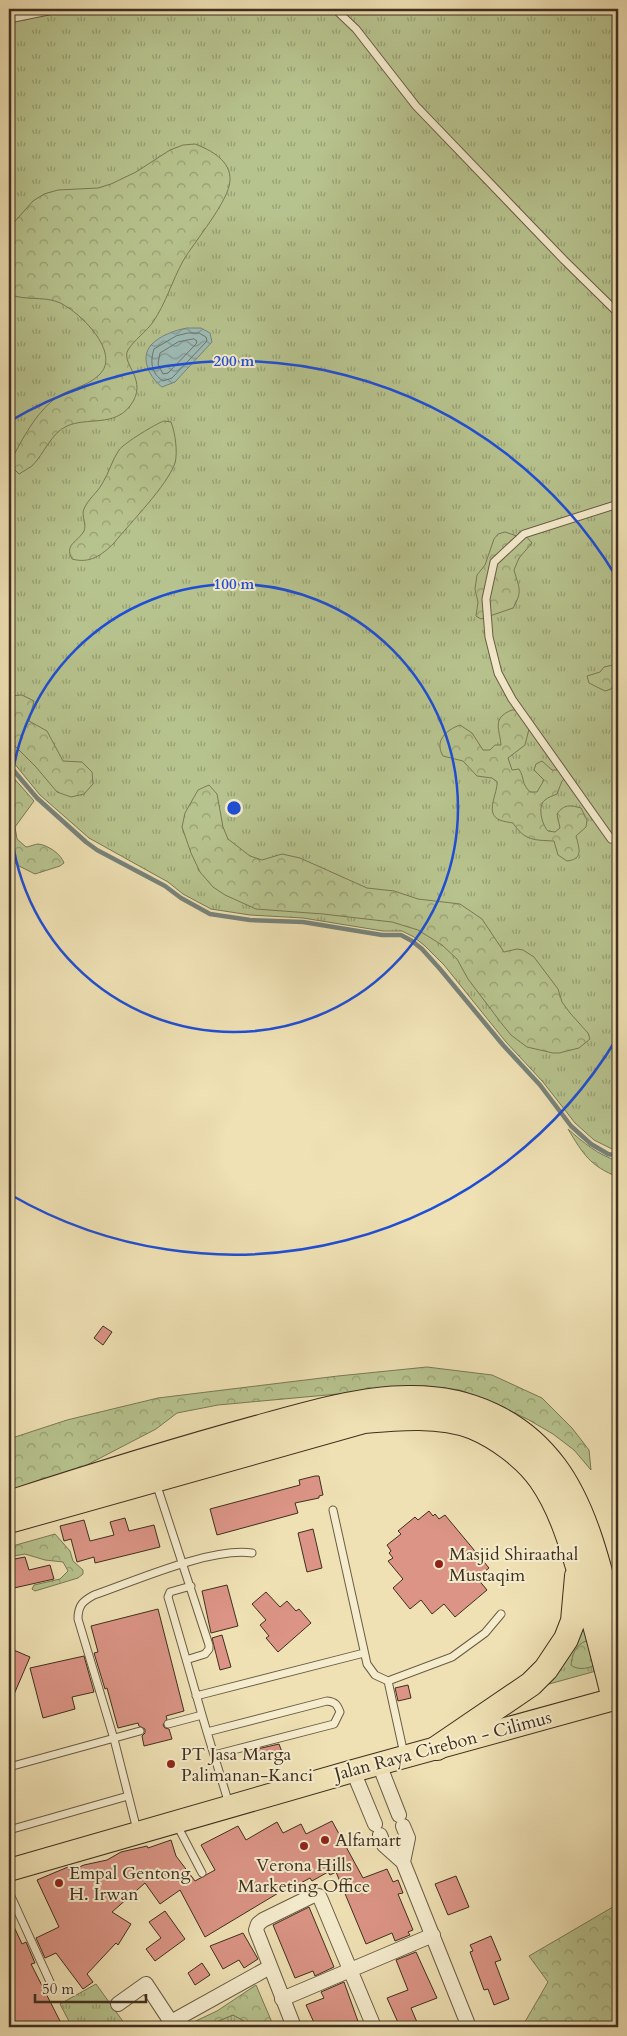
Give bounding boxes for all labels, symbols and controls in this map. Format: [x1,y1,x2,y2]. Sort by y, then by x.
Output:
text: 200 m [214,351,255,371]
text: 100 m [214,574,255,594]
centre of rings [225,799,243,817]
place label: Masjid Shiraathal Mustaqim [449,1542,579,1588]
marker: Masjid Shiraathal Mustaqim [433,1558,445,1570]
street label: Jalan Raya Cirebon - Cilimus [329,1705,554,1788]
place label: PT Jasa Marga Palimanan-Kanci [181,1742,313,1788]
marker: PT Jasa Marga Palimanan-Kanci [165,1758,177,1770]
place label: Alfamart [335,1828,401,1853]
marker: Alfamart [319,1834,331,1846]
marker: Verona Hills Marketing Office [298,1840,310,1852]
place label: Verona Hills Marketing Office [238,1853,370,1899]
place label: Empal Gentong H. Irwan [69,1861,191,1907]
marker: Empal Gentong H. Irwan [53,1877,65,1889]
scale bar [35,1971,146,2003]
text: 50 m [42,1979,74,1999]

